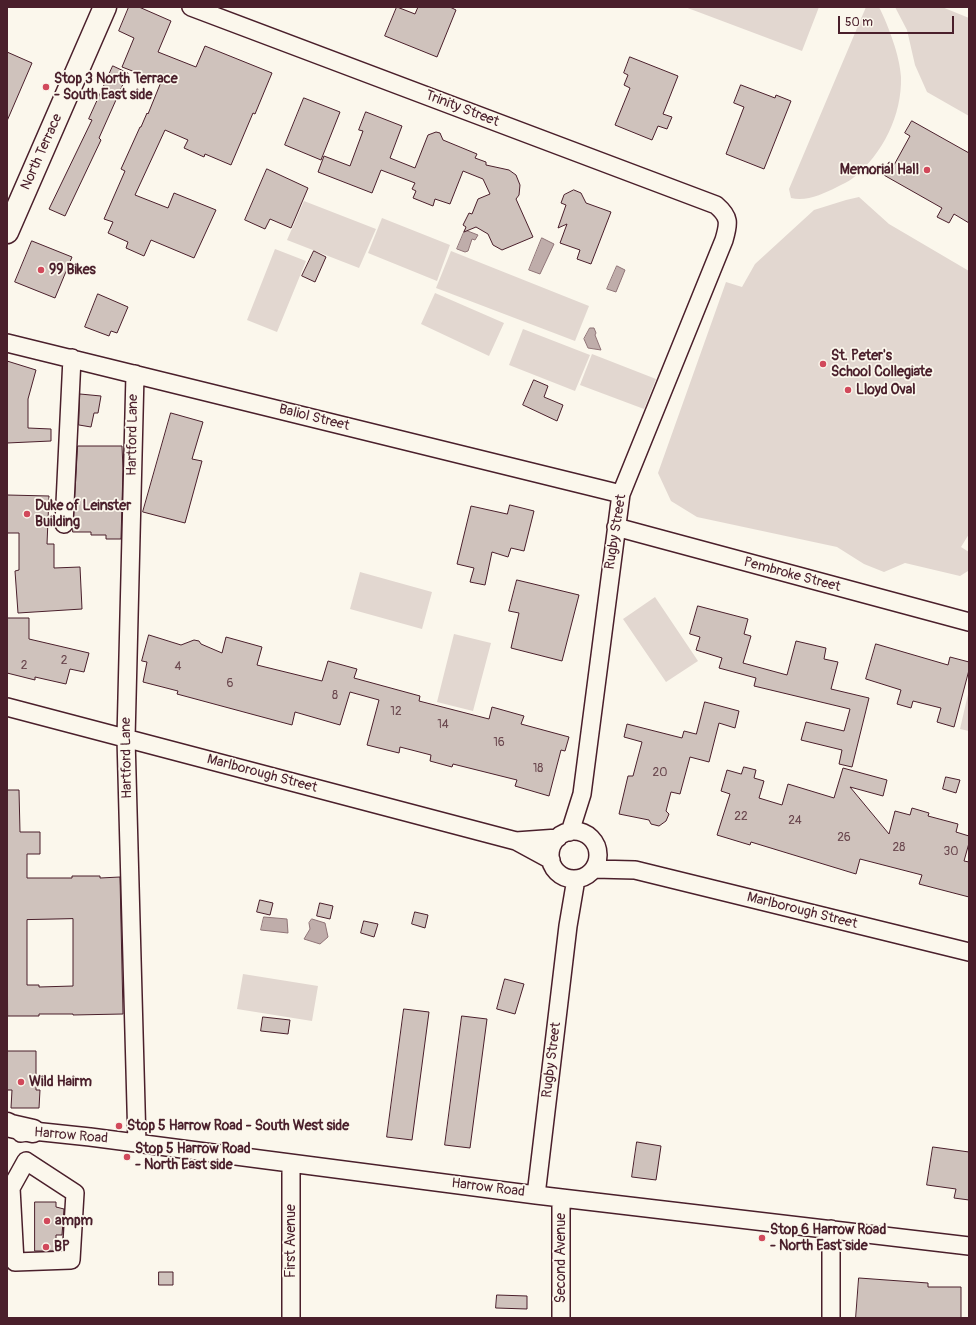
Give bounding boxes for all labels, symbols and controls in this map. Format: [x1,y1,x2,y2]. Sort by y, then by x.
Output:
scale bar [840,8,956,34]
text: 50 m [845,15,873,30]
place label: Stop 3 North Terrace - South East side [54,71,178,104]
marker: Stop 3 North Terrace - South East side [41,82,51,92]
street label: Trinity Street [423,87,501,131]
street label: North Terrace [18,111,66,193]
place label: Memorial Hall [840,162,919,178]
marker: Memorial Hall [922,165,932,175]
place label: 99 Bikes [49,262,96,278]
marker: 99 Bikes [36,265,46,275]
place label: St. Peter's School Collegiate [831,348,932,380]
marker: St. Peter's School Collegiate [818,359,828,369]
place label: Lloyd Oval [856,382,916,398]
marker: Lloyd Oval [843,385,853,395]
street label: Hartford Lane [124,394,142,476]
street label: Baliol Street [277,401,351,435]
street label: Rugby Street [602,493,630,571]
place label: Duke of Leinster Building [35,498,131,530]
marker: Duke of Leinster Building [22,509,32,519]
street label: Pembroke Street [742,554,842,596]
house number: 2 [61,654,67,668]
house number: 2 [21,659,27,673]
house number: 4 [175,660,181,674]
house number: 6 [227,677,233,691]
house number: 8 [332,689,338,703]
house number: 12 [390,705,402,719]
street label: Hartford Lane [118,717,136,799]
house number: 14 [437,718,449,732]
house number: 16 [493,736,505,750]
street label: Marlborough Street [205,751,319,797]
house number: 18 [533,762,543,776]
house number: 20 [653,766,667,780]
house number: 22 [734,810,748,824]
house number: 24 [788,814,802,828]
house number: 26 [837,831,851,845]
house number: 28 [893,841,905,855]
house number: 30 [944,845,958,859]
street label: Marlborough Street [745,889,859,933]
street label: Rugby Street [539,1021,565,1099]
place label: Wild Hairm [29,1074,92,1090]
marker: Wild Hairm [16,1077,26,1087]
place label: Stop 5 Harrow Road - South West side [127,1118,349,1134]
marker: Stop 5 Harrow Road - South West side [114,1121,124,1131]
street label: Harrow Road [33,1124,109,1148]
place label: Stop 5 Harrow Road - North East side [135,1141,251,1174]
marker: Stop 5 Harrow Road - North East side [122,1152,132,1162]
street label: Harrow Road [450,1175,526,1201]
street label: First Avenue [283,1204,299,1278]
place label: ampm [55,1213,93,1229]
street label: Second Avenue [553,1213,569,1303]
marker: ampm [42,1216,52,1226]
place label: Stop 6 Harrow Road - North East side [770,1222,886,1254]
marker: Stop 6 Harrow Road - North East side [757,1233,767,1243]
place label: BP [54,1239,70,1255]
marker: BP [41,1242,51,1252]

